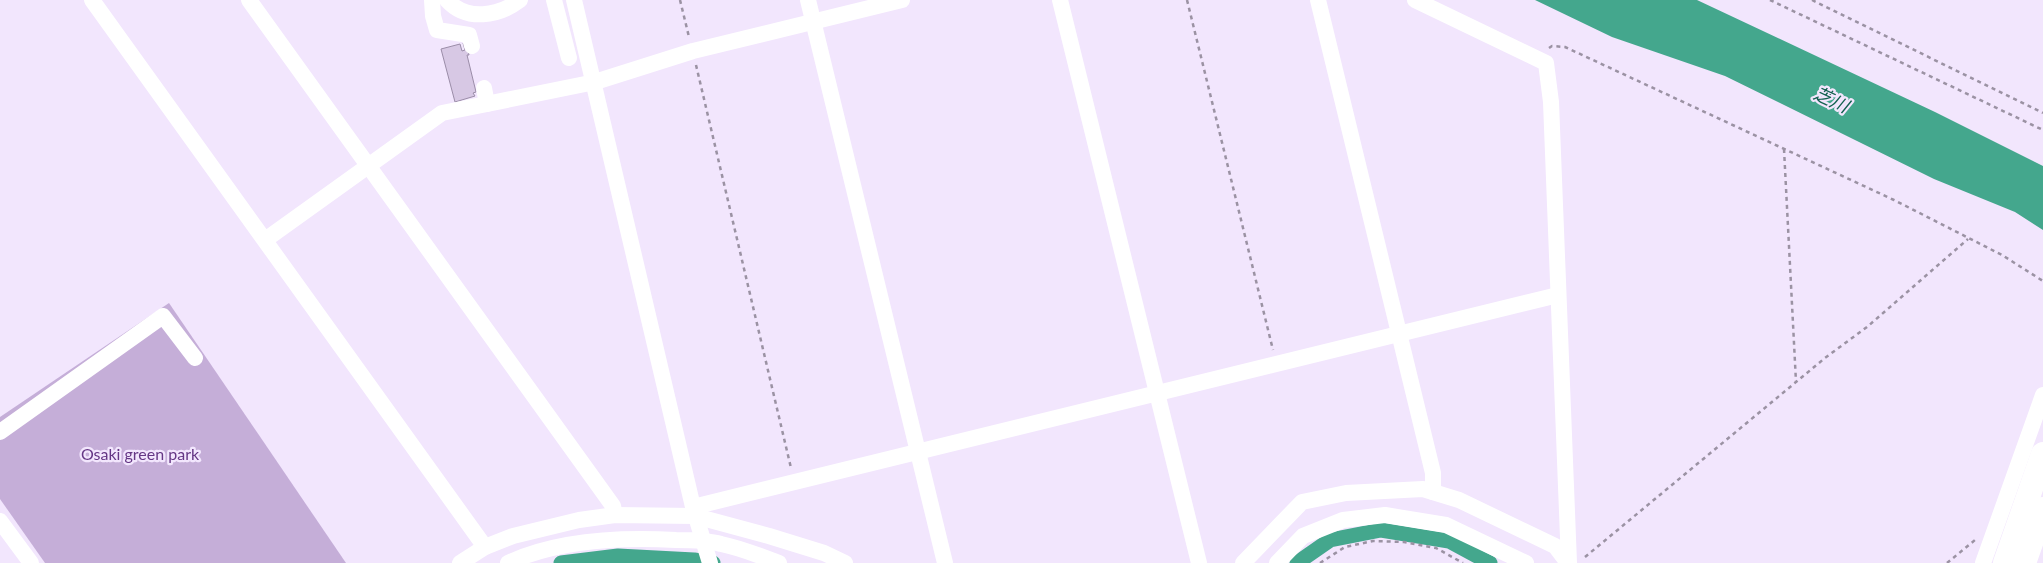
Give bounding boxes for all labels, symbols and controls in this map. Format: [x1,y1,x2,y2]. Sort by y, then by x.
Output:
water label: 芝川 [1810,82,1854,118]
park label: Osaki green park [81,444,200,463]

